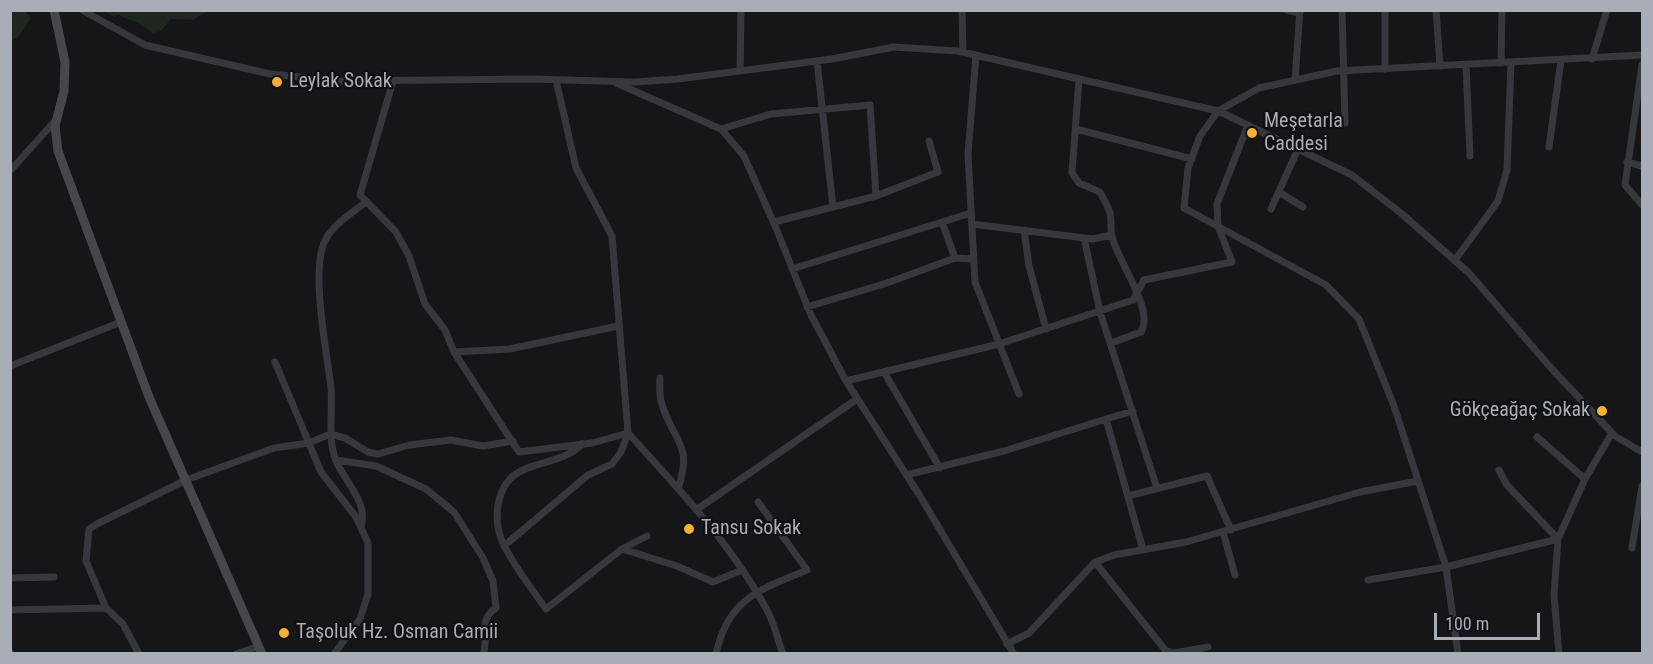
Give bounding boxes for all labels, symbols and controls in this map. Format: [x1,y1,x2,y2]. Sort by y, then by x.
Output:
place label: Leylak Sokak [289,70,392,94]
marker: Leylak Sokak [270,75,284,89]
place label: Meşetarla Caddesi [1264,110,1343,157]
marker: Meşetarla Caddesi [1245,126,1259,140]
place label: Gökçeağaç Sokak [1450,399,1590,423]
marker: Gökçeağaç Sokak [1595,404,1609,418]
place label: Tansu Sokak [701,517,801,541]
marker: Tansu Sokak [682,522,696,536]
scale bar [1437,601,1544,639]
text: 100 m [1445,613,1489,634]
place label: Taşoluk Hz. Osman Camii [296,621,498,645]
marker: Taşoluk Hz. Osman Camii [277,626,291,640]

